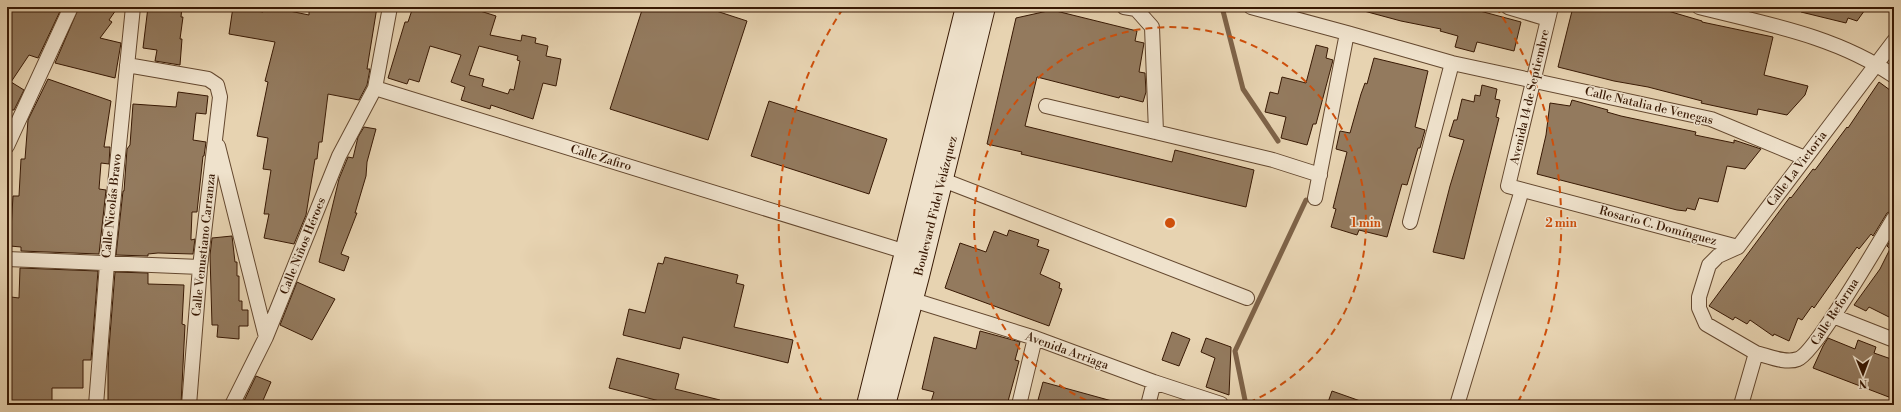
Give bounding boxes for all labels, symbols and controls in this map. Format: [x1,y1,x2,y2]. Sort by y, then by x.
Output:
street label: Avenida 14 de Septiembre [1507,28,1553,167]
street label: Calle Natalia de Venegas [1583,84,1715,128]
street label: Calle La Victoria [1764,128,1831,210]
street label: Boulevard Fidel Velázquez [911,134,961,278]
street label: Calle Zafiro [569,142,634,174]
street label: Calle Nicolás Bravo [99,153,125,259]
street label: Calle Venustiano Carranza [189,172,219,317]
street label: Calle Niños Héroes [277,195,329,297]
street label: Rosario C. Domínguez [1597,203,1719,249]
centre of rings [1163,216,1177,230]
text: 1 min [1351,216,1382,231]
text: 2 min [1545,216,1577,231]
street label: Calle Reforma [1808,275,1863,348]
street label: Avenida Arriaga [1022,329,1111,373]
north arrow [1843,354,1883,394]
text: N [1858,376,1868,390]

